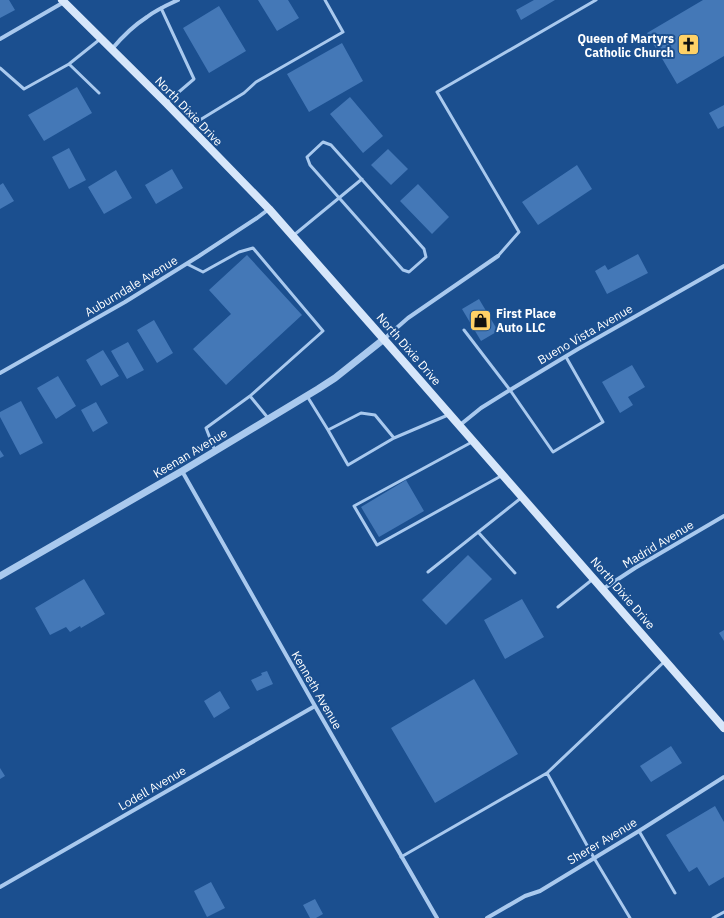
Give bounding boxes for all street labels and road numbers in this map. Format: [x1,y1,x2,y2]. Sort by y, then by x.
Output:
street label: North Dixie Drive [152,73,226,149]
street label: Auburndale Avenue [82,252,180,320]
street label: Bueno Vista Avenue [535,301,636,367]
street label: North Dixie Drive [374,310,445,389]
street label: Keenan Avenue [150,425,230,481]
street label: Madrid Avenue [620,517,697,571]
street label: North Dixie Drive [588,554,659,633]
street label: Kenneth Avenue [288,648,346,732]
street label: Lodell Avenue [116,762,189,813]
street label: Sherer Avenue [564,814,640,868]

